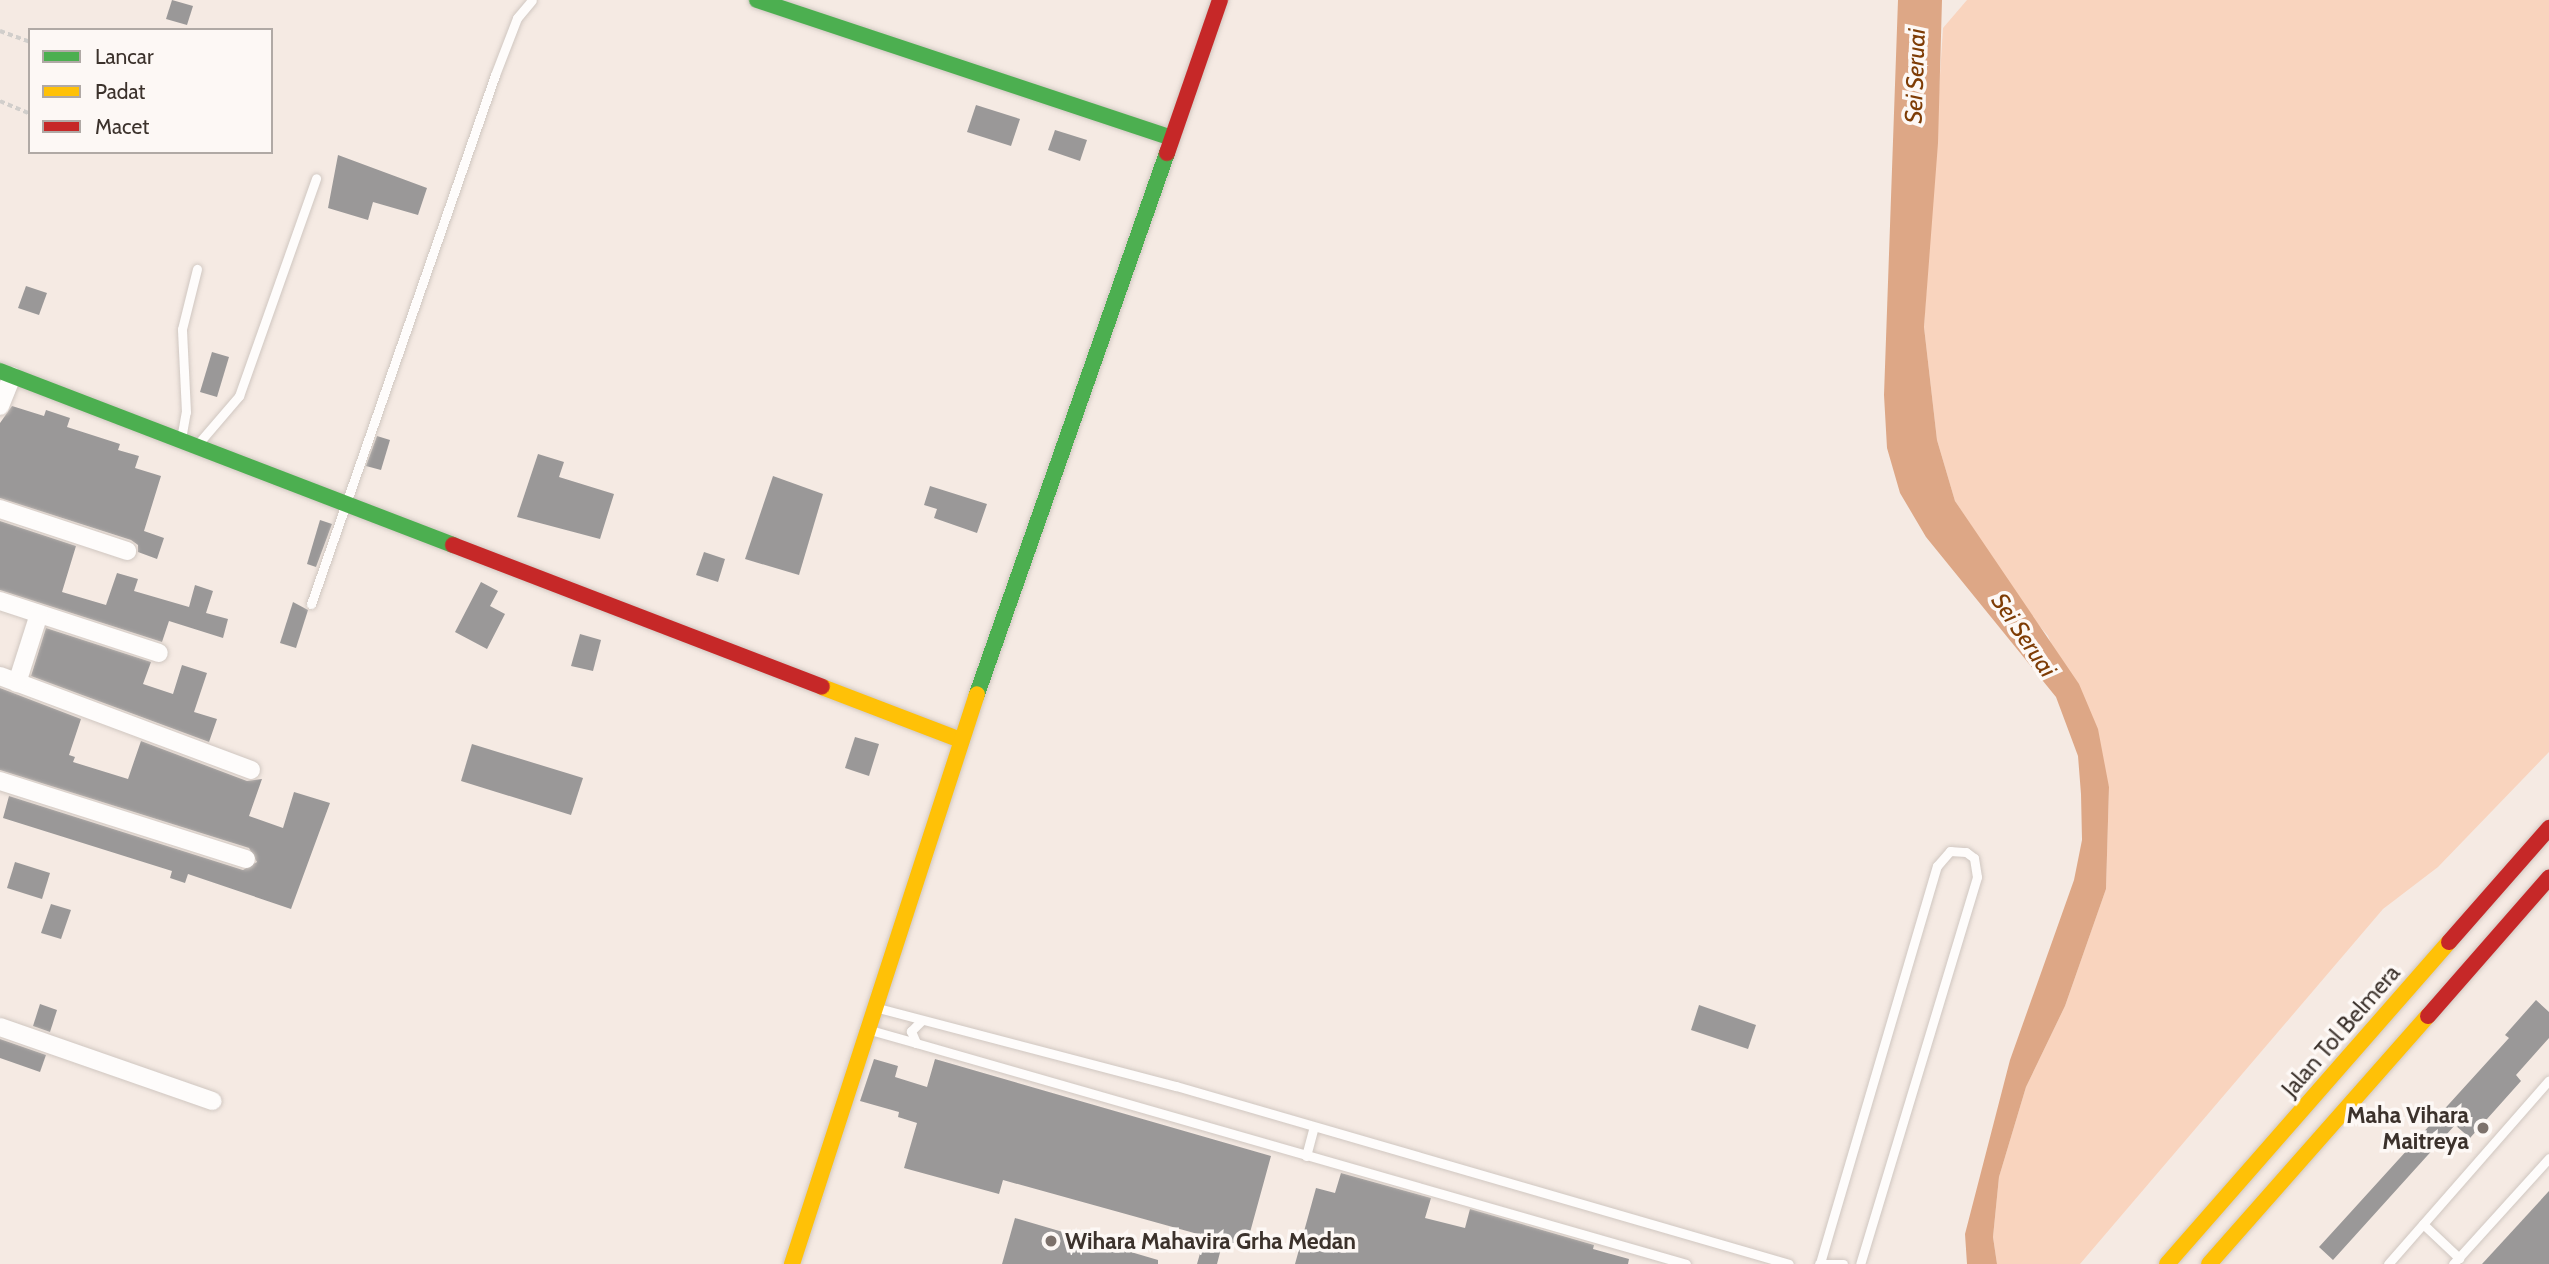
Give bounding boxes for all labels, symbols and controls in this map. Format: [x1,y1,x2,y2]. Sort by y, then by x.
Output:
legend [28,28,273,154]
water label: Sei Seruai [1899,28,1931,124]
text: Lancar [95,44,154,69]
text: Padat [95,79,145,104]
text: Macet [95,114,149,139]
water label: Sei Seruai [1985,588,2063,682]
street label: Jalan Tol Belmera [2276,959,2406,1103]
place label: Maha Vihara Maitreya [2347,1101,2469,1155]
marker: Maha Vihara Maitreya [2475,1120,2491,1136]
place label: Wihara Mahavira Grha Medan [1065,1227,1356,1255]
marker: Wihara Mahavira Grha Medan [1043,1233,1059,1249]

